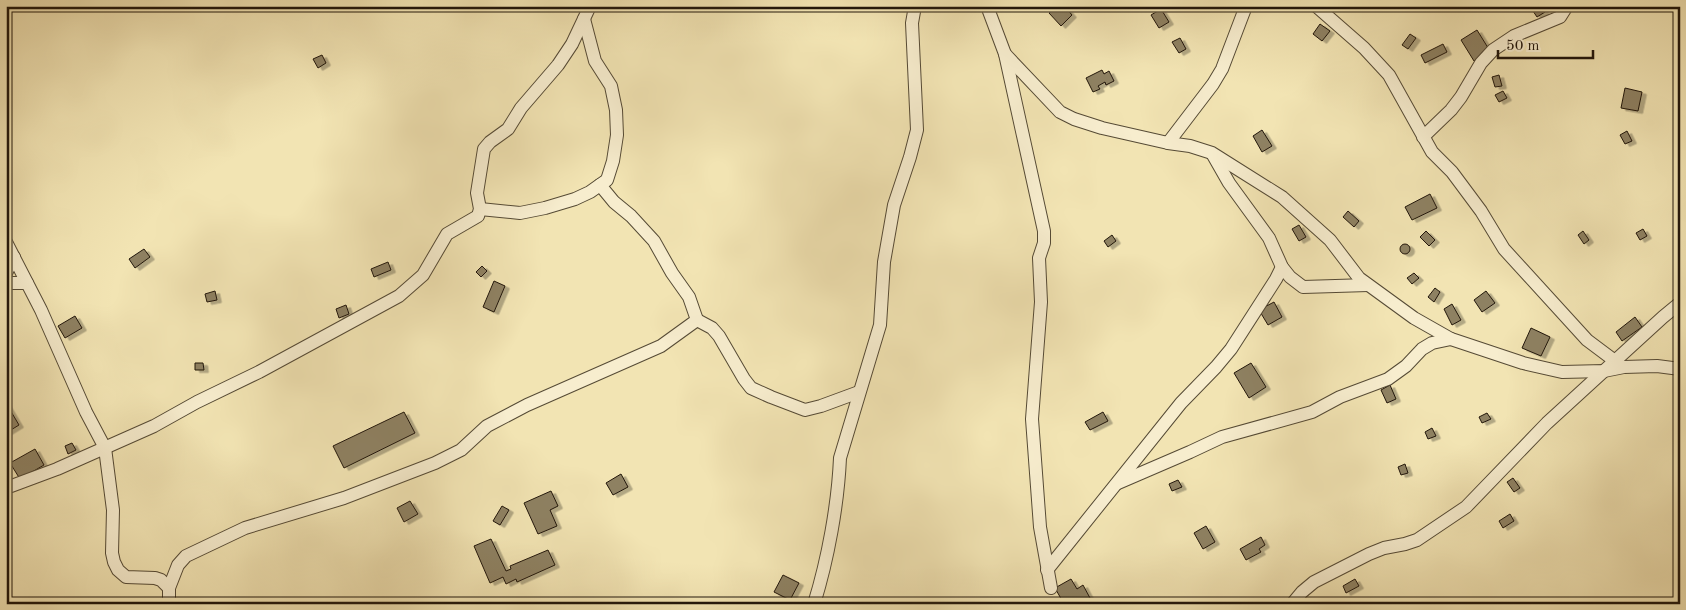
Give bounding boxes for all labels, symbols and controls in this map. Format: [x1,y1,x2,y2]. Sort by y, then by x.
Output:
scale bar [1498,28,1594,60]
text: 50 m [1506,39,1540,54]

